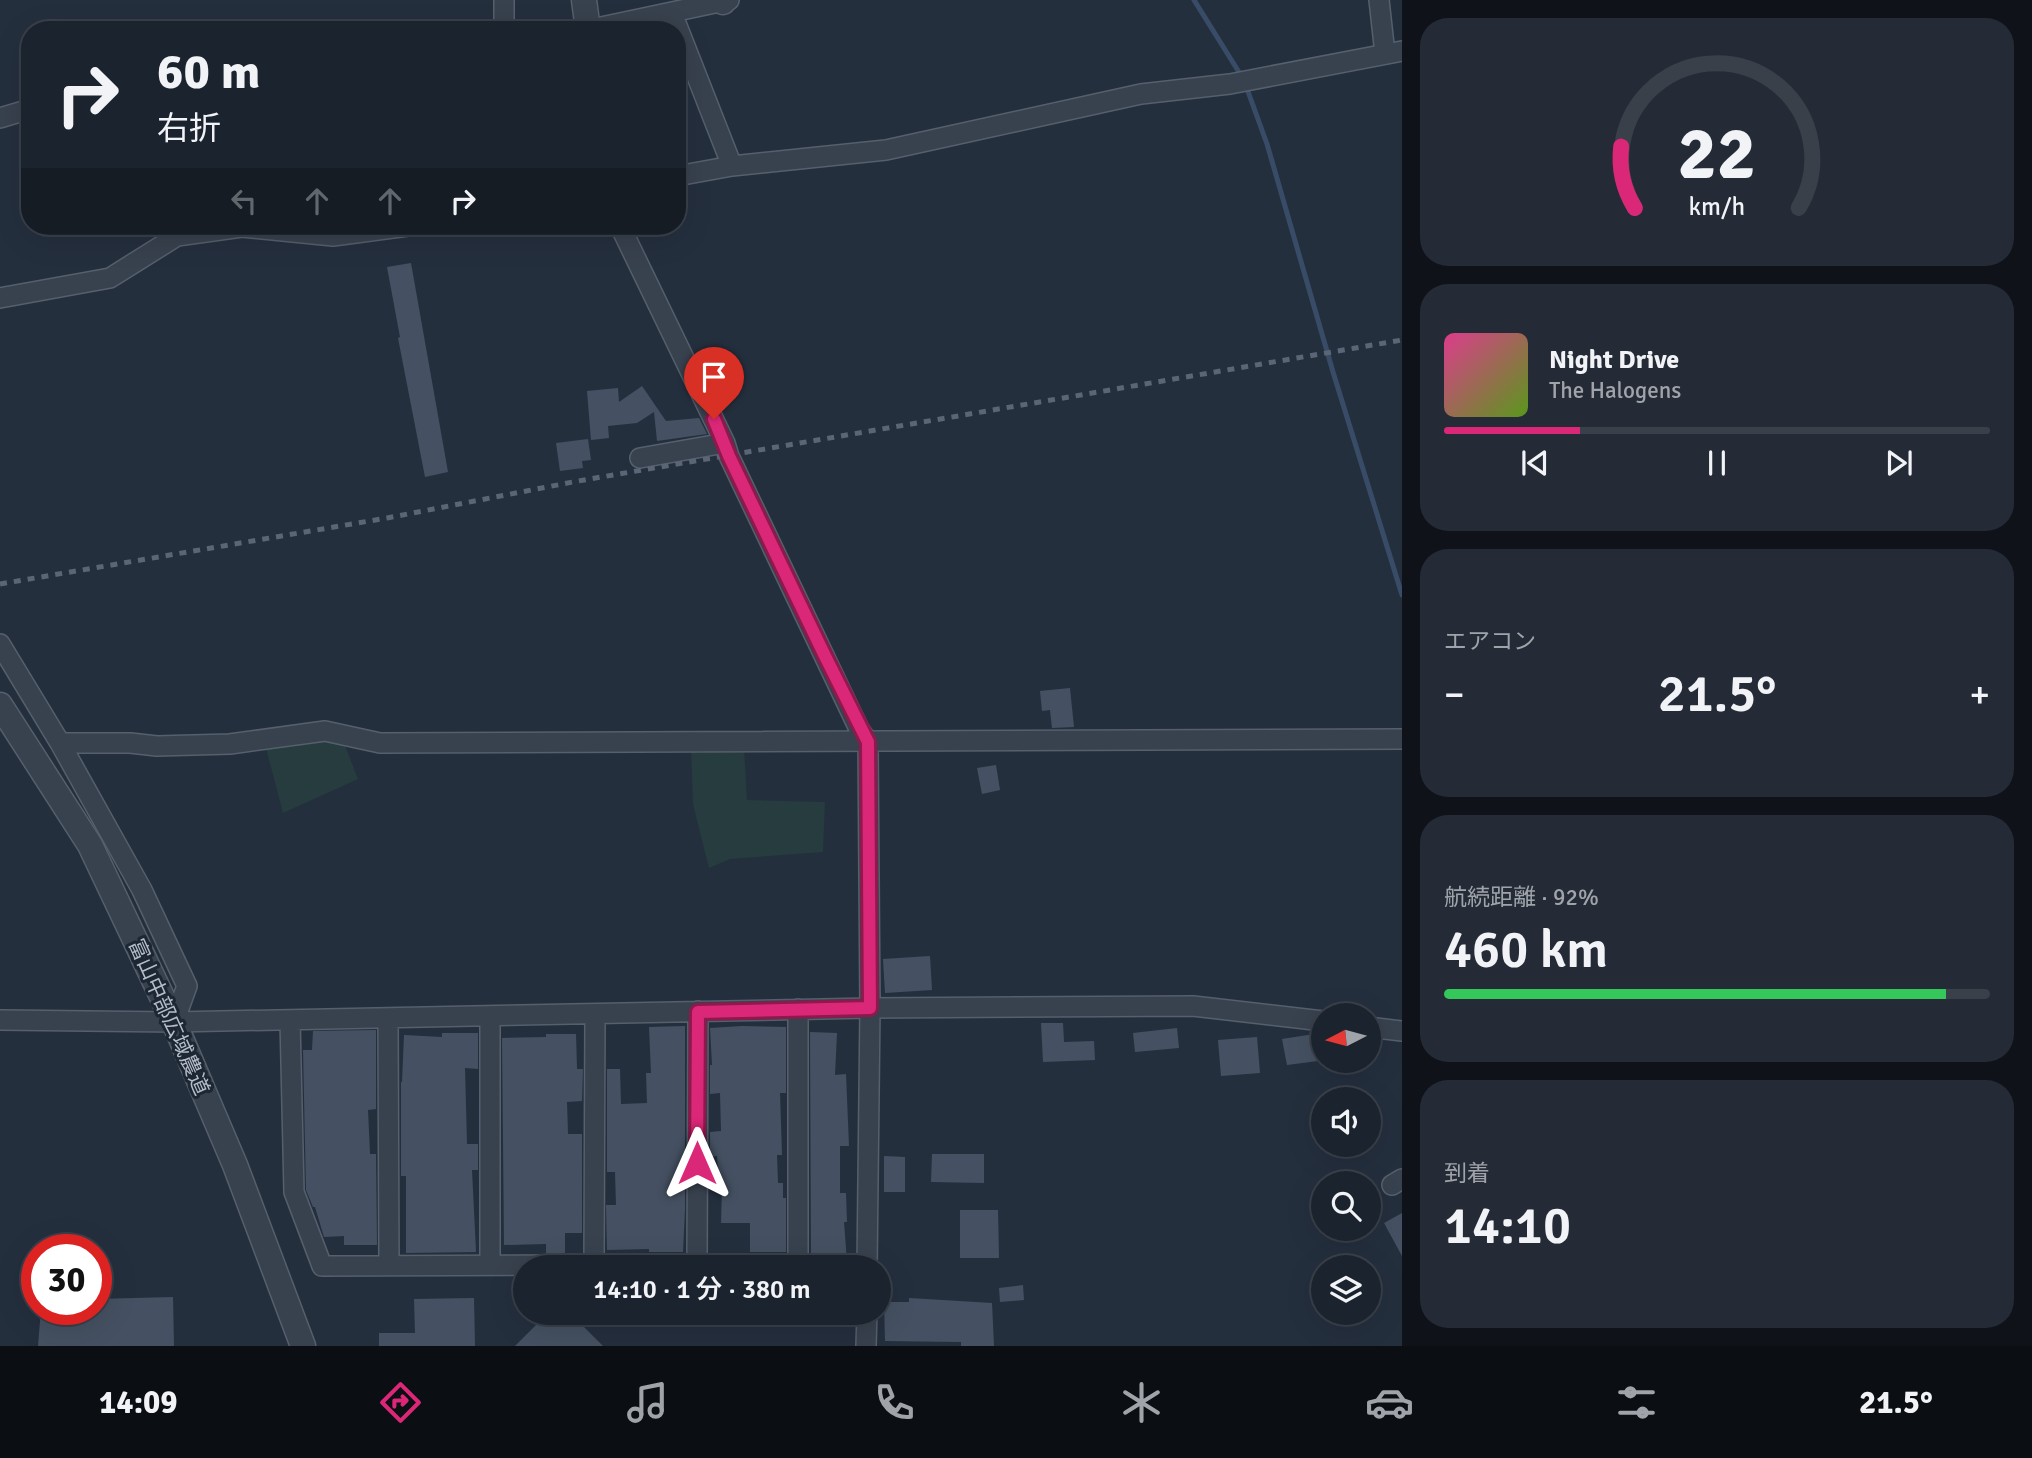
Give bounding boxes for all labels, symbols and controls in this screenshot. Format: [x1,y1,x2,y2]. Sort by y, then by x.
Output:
text: 60 m [157,42,260,102]
icon: right [42,49,133,140]
text: 右折 [157,109,221,148]
text: 22 [1678,110,1756,199]
icon: left [225,182,263,220]
icon: ahead [298,182,336,220]
icon: ahead [371,182,409,220]
icon: right [444,182,482,220]
text: km/h [1689,191,1745,222]
text: Night Drive [1549,344,1679,376]
pin [684,347,744,419]
icon: arrive [695,358,733,396]
text: The Halogens [1549,376,1681,405]
icon: previous [1516,444,1554,482]
icon: pause [1698,444,1736,482]
icon: next [1880,444,1918,482]
text: エアコン [1444,627,1536,656]
text: 21.5° [1658,662,1776,726]
text: − [1444,671,1465,718]
text: + [1969,671,1990,718]
text: 航続距離 · 92% [1444,883,1599,912]
text: 460 km [1444,918,1608,982]
street label: 富山中部広域農道 [123,935,215,1099]
north arrow [1311,1003,1381,1073]
map controls [1311,1003,1381,1325]
button: sound [1311,1087,1381,1157]
position arrow [660,1126,734,1200]
text: 到着 [1444,1159,1490,1188]
button: search [1311,1171,1381,1241]
text: 14:10 [1444,1194,1571,1258]
speed limit sign: 30 [21,1234,112,1325]
button: layers [1311,1255,1381,1325]
text: 14:10 · 1 分 · 380 m [593,1274,811,1306]
icon: directions [376,1378,425,1427]
icon: music [623,1378,672,1427]
icon: phone [870,1378,919,1427]
icon: climate [1117,1378,1166,1427]
icon: car [1365,1378,1414,1427]
icon: filters [1612,1378,1661,1427]
text: 14:09 [99,1383,178,1422]
text: 21.5° [1859,1383,1933,1422]

